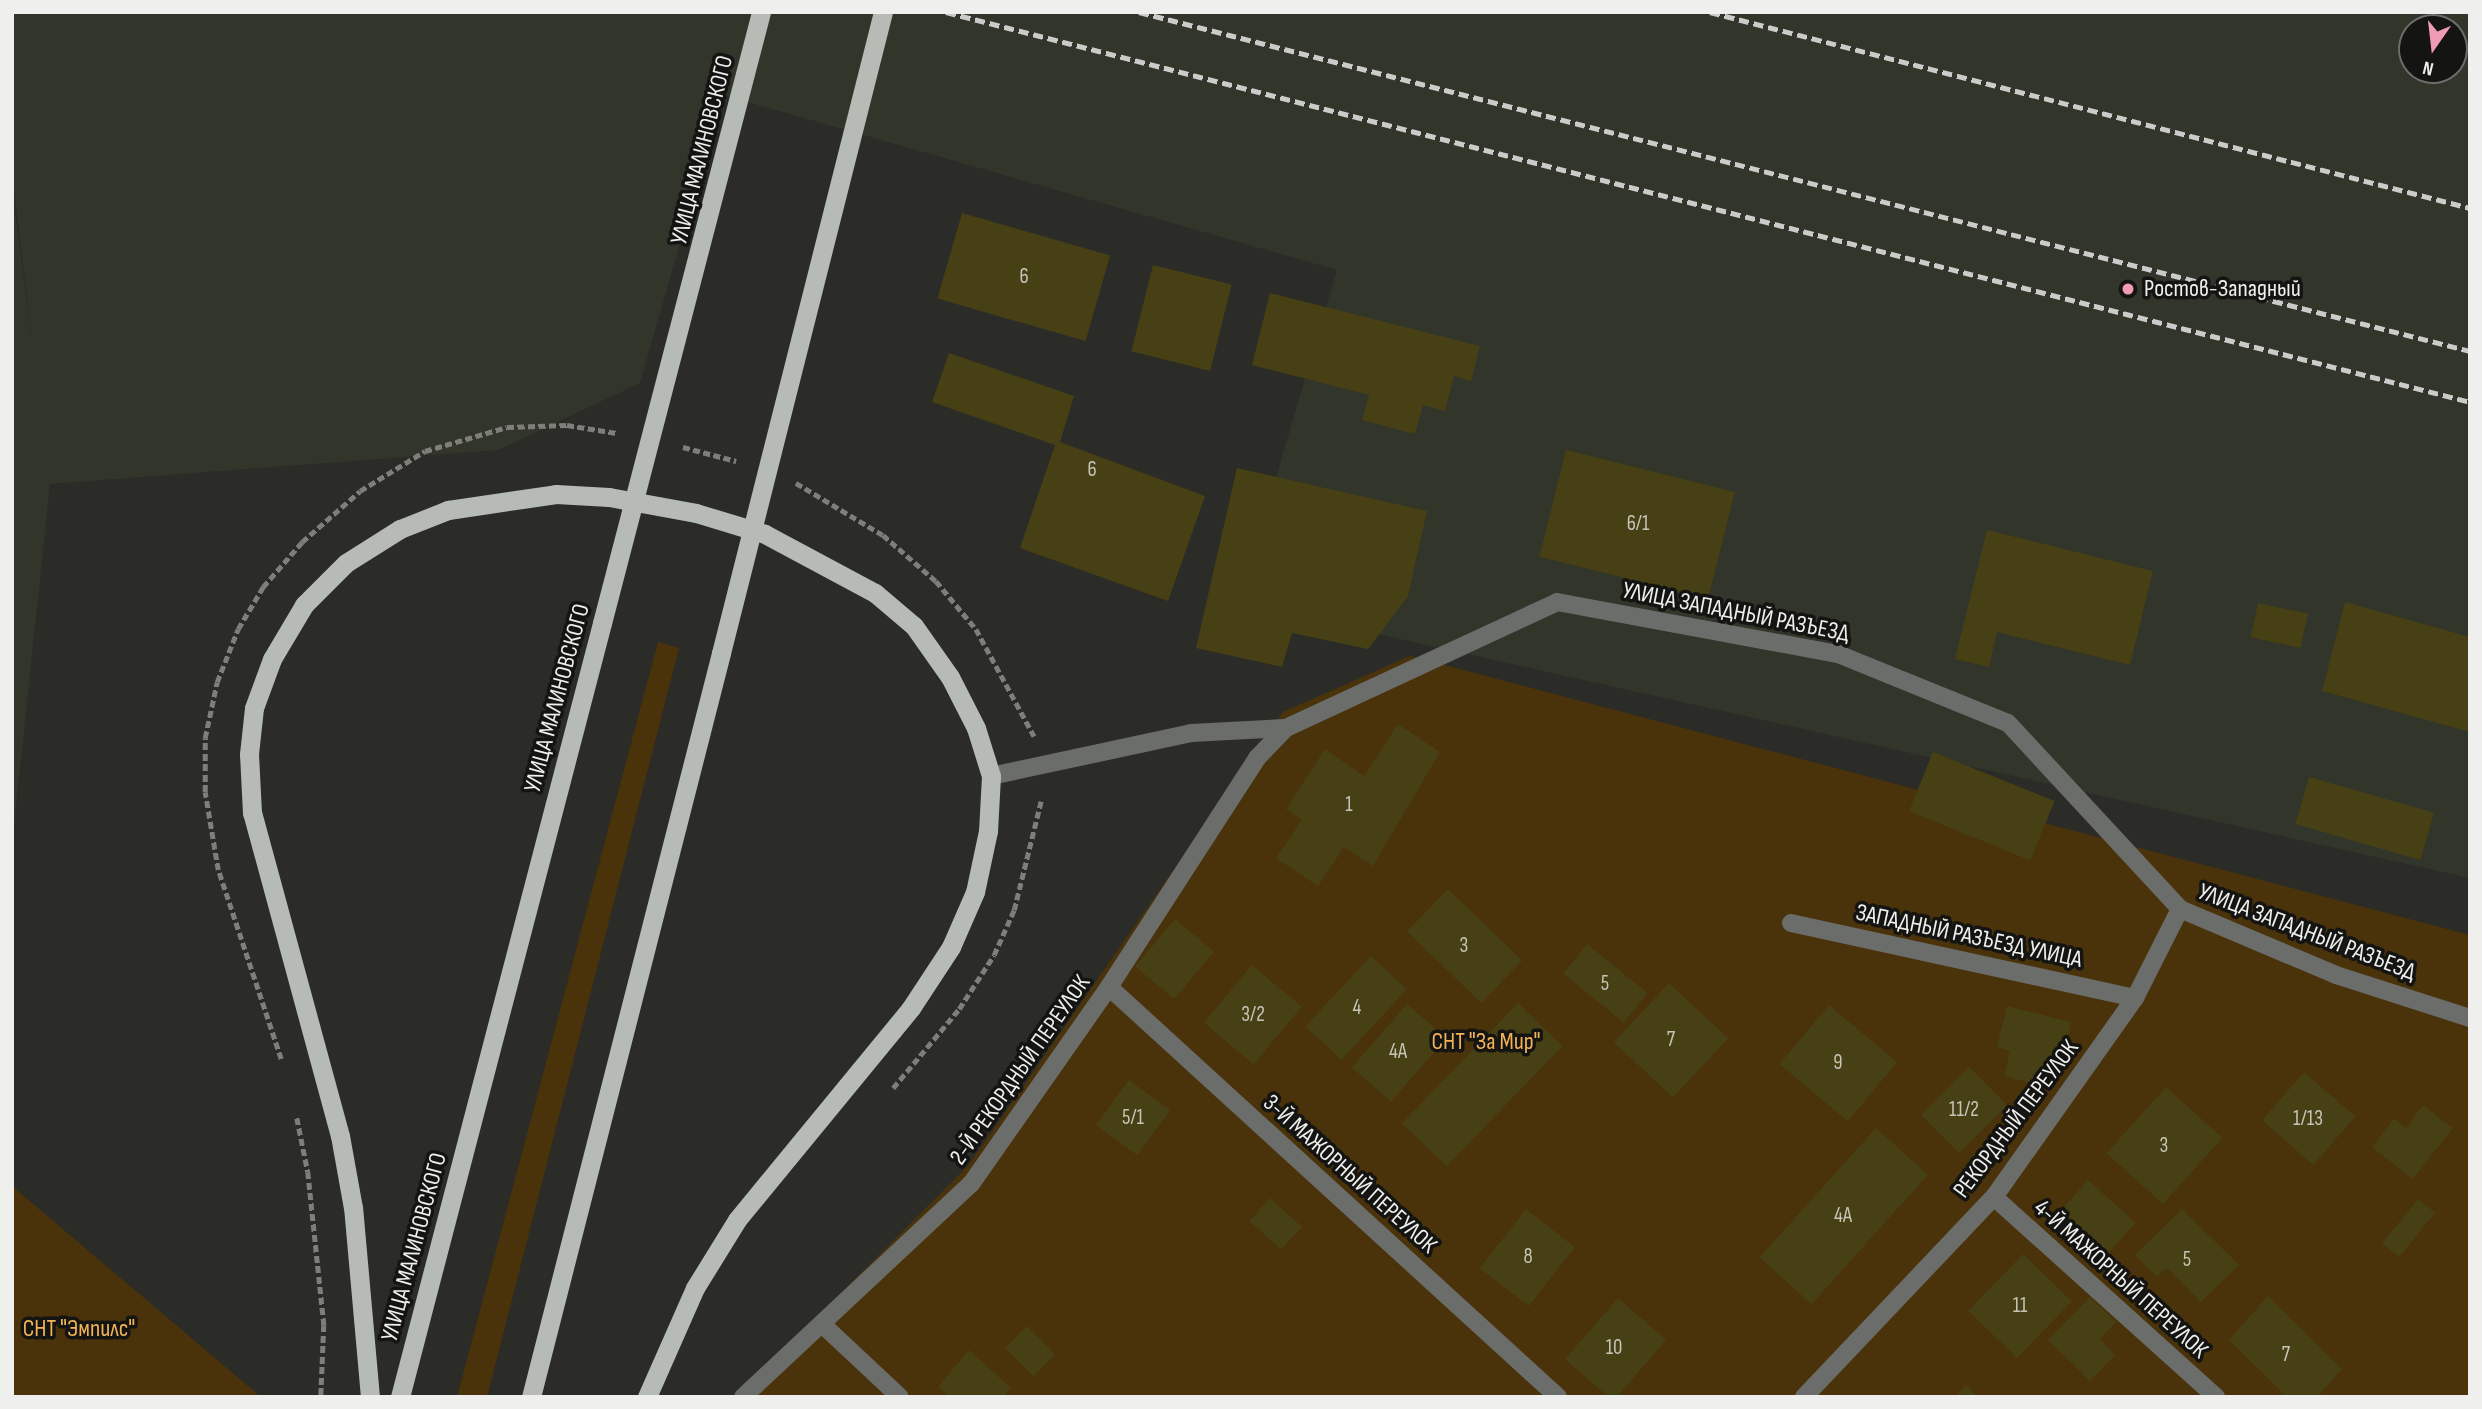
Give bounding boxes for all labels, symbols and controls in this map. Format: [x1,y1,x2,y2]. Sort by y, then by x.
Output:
north arrow [2398,14,2468,84]
street label: УЛИЦА МАЛИНОВСКОГО [665,52,739,248]
text: N [2421,56,2436,80]
house number: 6 [1019,264,1029,290]
place label: Ростов-Западный [2144,275,2301,303]
marker: Ростов-Западный [2118,279,2138,299]
house number: 6 [1087,457,1097,483]
house number: 6/1 [1627,511,1649,537]
street label: УЛИЦА ЗАПАДНЫЙ РАЗЪЕЗД [1620,576,1852,648]
street label: УЛИЦА МАЛИНОВСКОГО [518,601,596,795]
house number: 1 [1345,792,1353,818]
street label: УЛИЦА ЗАПАДНЫЙ РАЗЪЕЗД [2194,877,2420,987]
street label: ЗАПАДНЫЙ РАЗЪЕЗД УЛИЦА [1853,898,2085,974]
house number: 3 [1460,933,1468,959]
street label: 2-Й РЕКОРДНЫЙ ПЕРЕУЛОК [944,970,1096,1170]
house number: 5 [1601,971,1609,997]
house number: 4 [1353,995,1361,1021]
house number: 3/2 [1241,1002,1265,1028]
house number: 7 [1667,1027,1675,1053]
park label: СНТ "За Мир" [1431,1028,1541,1056]
street label: РЕКОРДНЫЙ ПЕРЕУЛОК [1947,1034,2085,1204]
house number: 4А [1389,1039,1407,1065]
house number: 9 [1833,1050,1843,1076]
street label: 3-Й МАЖОРНЫЙ ПЕРЕУЛОК [1257,1088,1443,1260]
house number: 11/2 [1949,1097,1979,1123]
house number: 5/1 [1122,1105,1144,1131]
house number: 1/13 [2293,1106,2323,1132]
house number: 3 [2160,1133,2168,1159]
street label: УЛИЦА МАЛИНОВСКОГО [375,1150,453,1344]
street label: 4-Й МАЖОРНЫЙ ПЕРЕУЛОК [2028,1193,2214,1365]
house number: 4А [1834,1203,1852,1229]
house number: 8 [1523,1244,1533,1270]
house number: 5 [2183,1247,2191,1273]
house number: 11 [2013,1293,2027,1319]
park label: СНТ "Эмпилс" [23,1315,135,1343]
house number: 10 [1606,1335,1622,1361]
house number: 7 [2282,1342,2290,1368]

